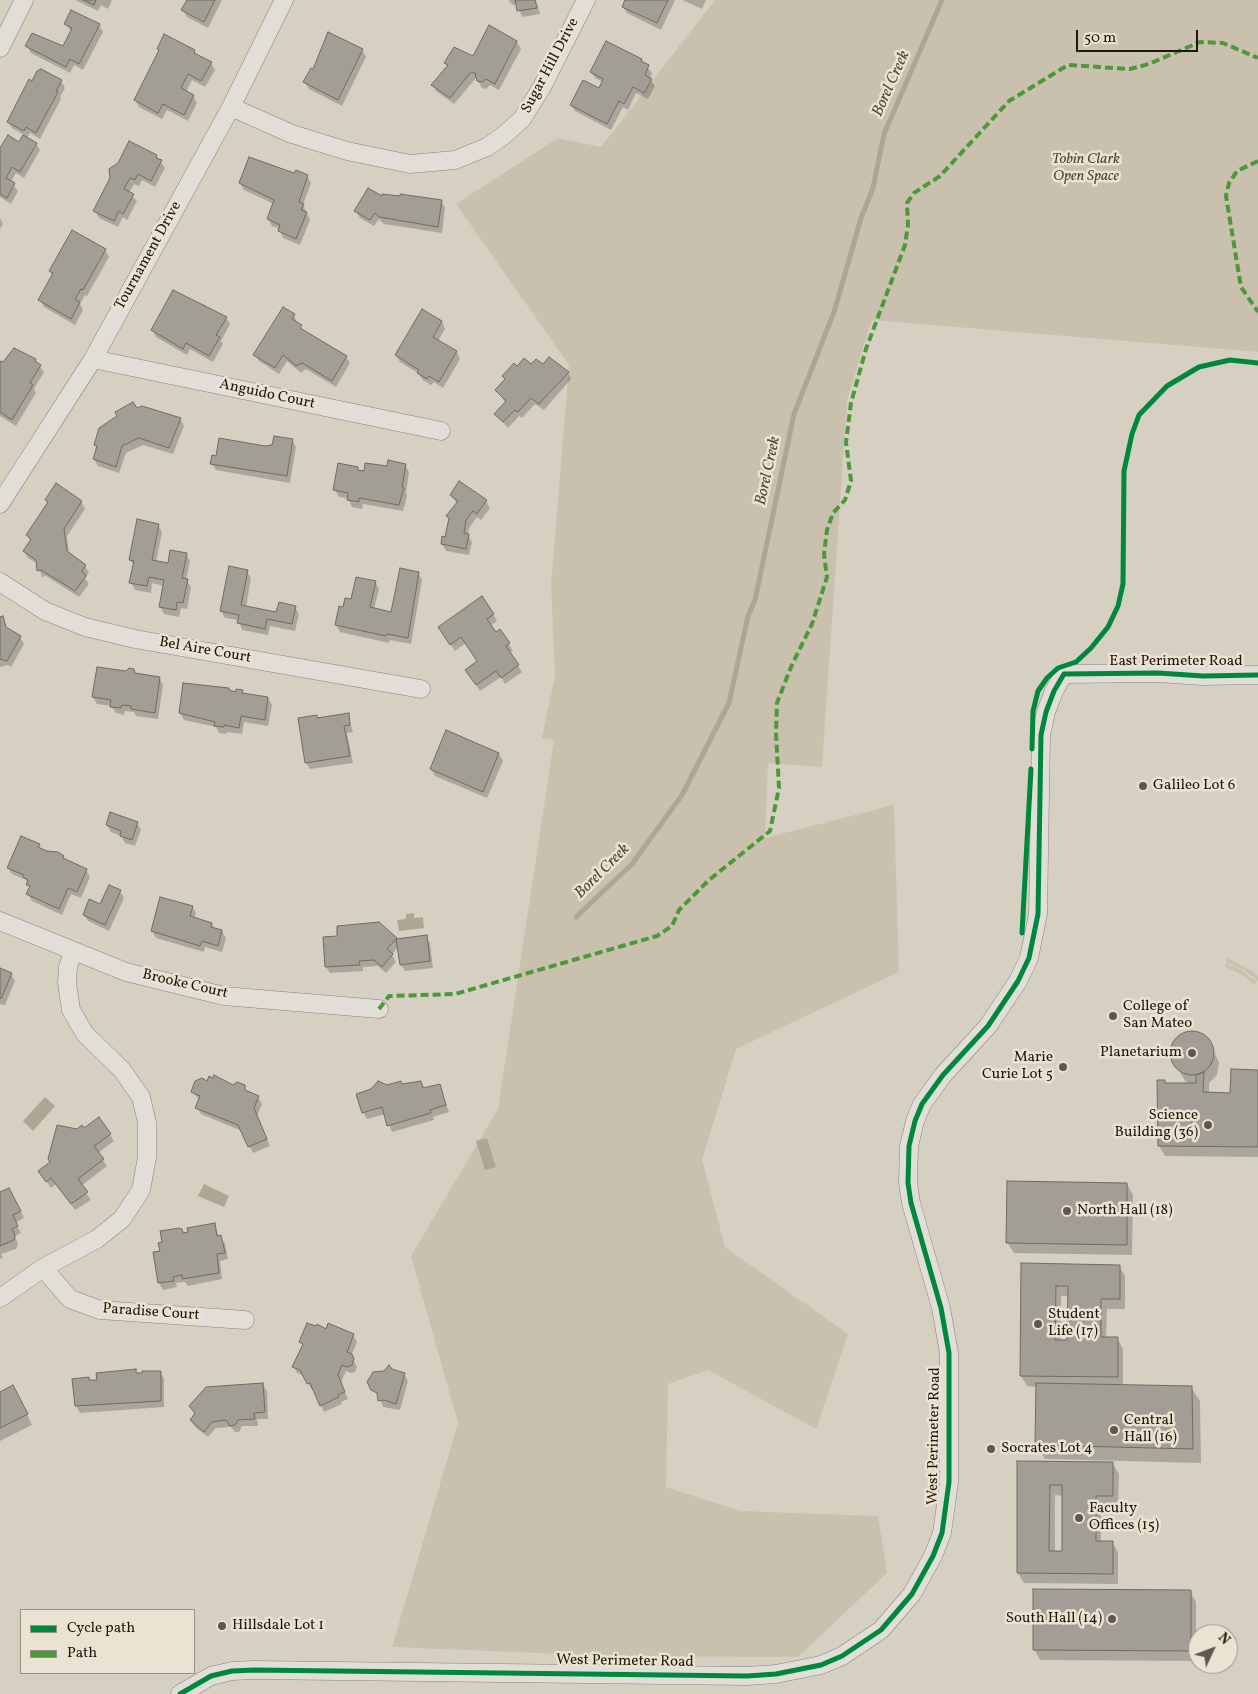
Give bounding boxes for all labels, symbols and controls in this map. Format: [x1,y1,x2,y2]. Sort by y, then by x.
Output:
street label: Sugar Hill Drive [518,15,584,117]
scale bar [1078,20,1200,52]
text: 50 m [1084,28,1116,49]
water label: Borel Creek [869,48,915,120]
park label: Tobin Clark Open Space [1052,151,1120,186]
street label: Tournament Drive [112,199,186,313]
street label: Anguido Court [218,376,316,414]
water label: Borel Creek [752,435,786,507]
street label: Bel Aire Court [158,634,252,668]
street label: East Perimeter Road [1109,653,1243,671]
place label: Galileo Lot 6 [1153,777,1235,795]
marker: Galileo Lot 6 [1137,780,1149,792]
water label: Borel Creek [571,840,635,904]
street label: Brooke Court [140,966,230,1004]
place label: College of San Mateo [1123,998,1192,1033]
marker: College of San Mateo [1107,1010,1119,1022]
place label: Planetarium [1100,1044,1182,1062]
marker: Planetarium [1186,1047,1198,1059]
place label: Marie Curie Lot 5 [982,1049,1053,1084]
marker: Marie Curie Lot 5 [1057,1061,1069,1073]
place label: Science Building (36) [1115,1107,1198,1142]
marker: Science Building (36) [1202,1119,1214,1131]
place label: North Hall (18) [1077,1202,1173,1220]
marker: North Hall (18) [1061,1205,1073,1217]
street label: Paradise Court [102,1301,200,1325]
place label: Student Life (17) [1048,1306,1100,1341]
marker: Student Life (17) [1032,1318,1044,1330]
street label: West Perimeter Road [925,1367,945,1505]
place label: Central Hall (16) [1124,1412,1177,1447]
marker: Central Hall (16) [1108,1424,1120,1436]
place label: Socrates Lot 4 [1001,1440,1093,1458]
marker: Socrates Lot 4 [985,1443,997,1455]
place label: Faculty Offices (15) [1089,1500,1159,1535]
marker: Faculty Offices (15) [1073,1512,1085,1524]
legend [20,1609,195,1674]
place label: South Hall (14) [1006,1610,1102,1628]
marker: South Hall (14) [1106,1613,1118,1625]
place label: Hillsdale Lot 1 [232,1617,324,1635]
text: Cycle path [67,1618,135,1639]
marker: Hillsdale Lot 1 [216,1620,228,1632]
north arrow [1188,1624,1238,1674]
text: N [1213,1629,1234,1649]
text: Path [67,1643,97,1664]
street label: West Perimeter Road [556,1652,694,1672]

